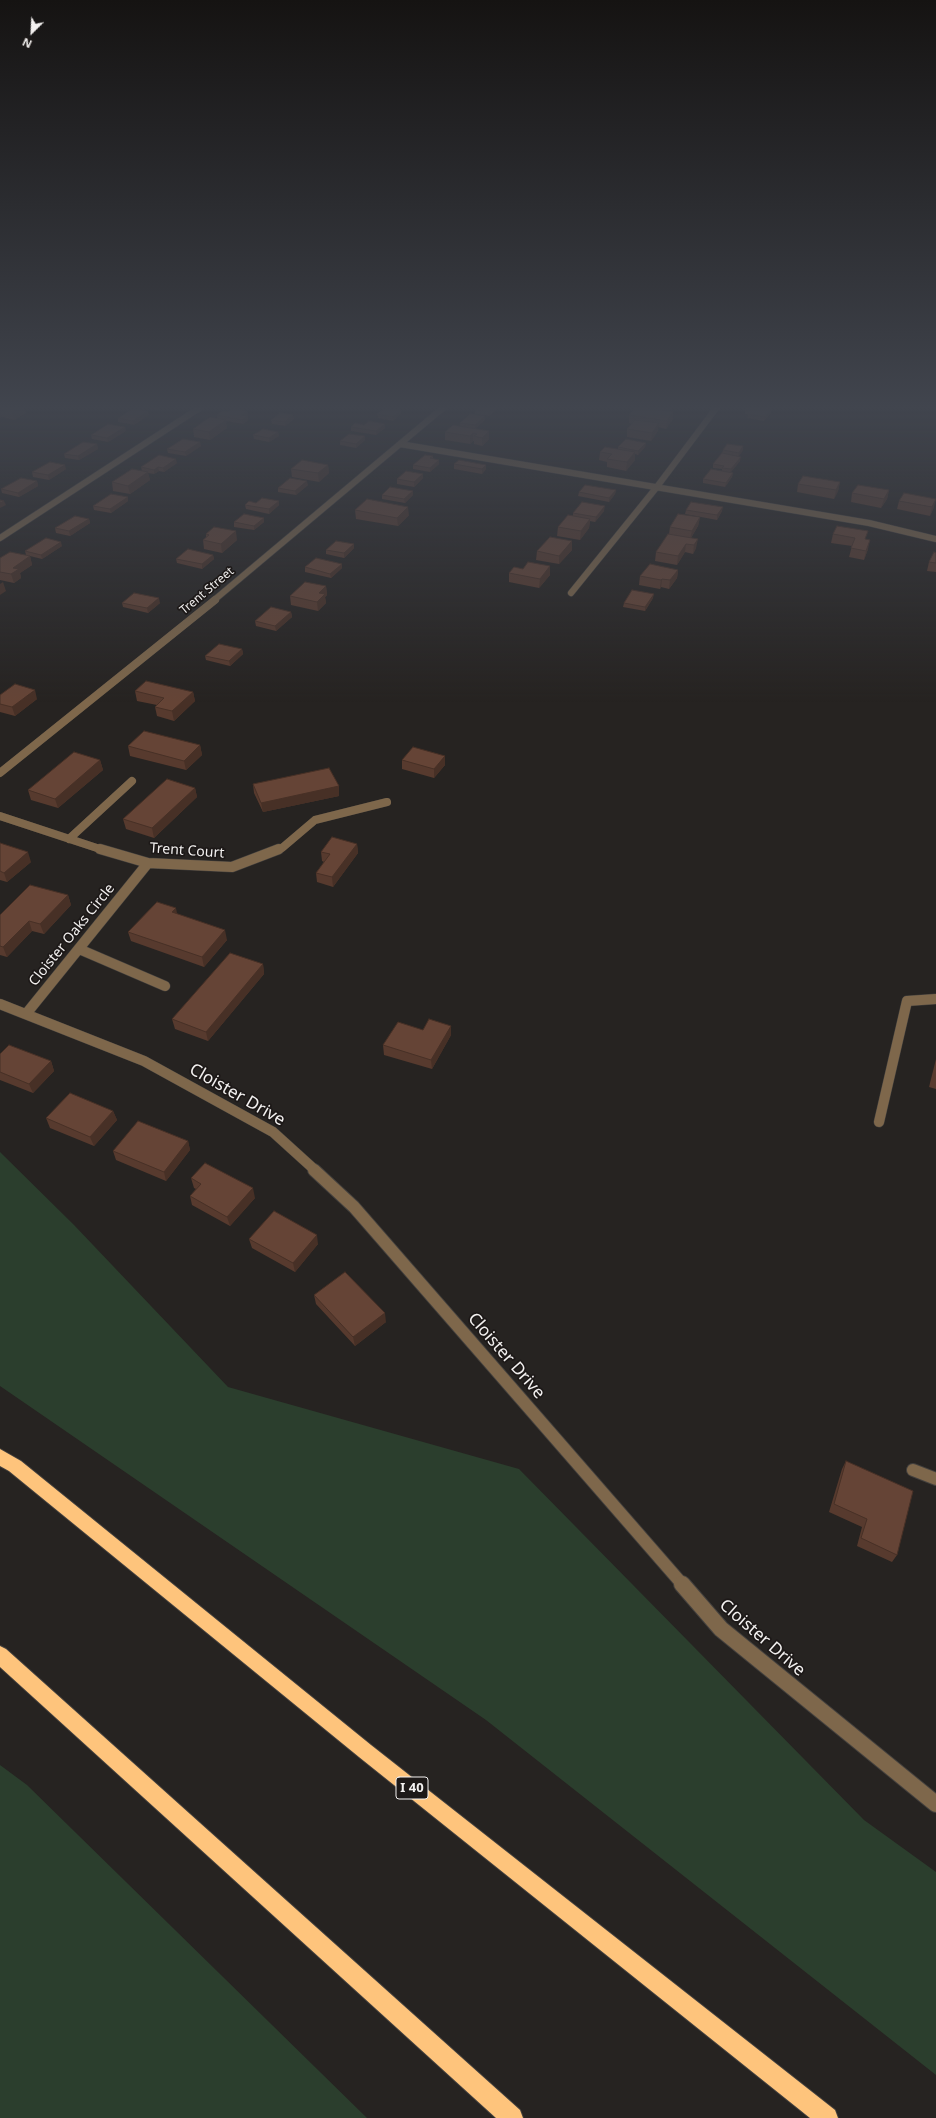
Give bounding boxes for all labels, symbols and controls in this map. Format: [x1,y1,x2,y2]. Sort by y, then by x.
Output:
north arrow [12,12,52,52]
text: N [20,35,34,52]
street label: Trent Street [177,564,237,618]
street label: Trent Court [149,840,225,862]
street label: Cloister Oaks Circle [26,881,118,989]
street label: Cloister Drive [186,1059,288,1131]
street label: Cloister Drive [463,1309,549,1403]
street label: Cloister Drive [715,1595,809,1681]
road number: I 40 [396,1777,428,1799]

